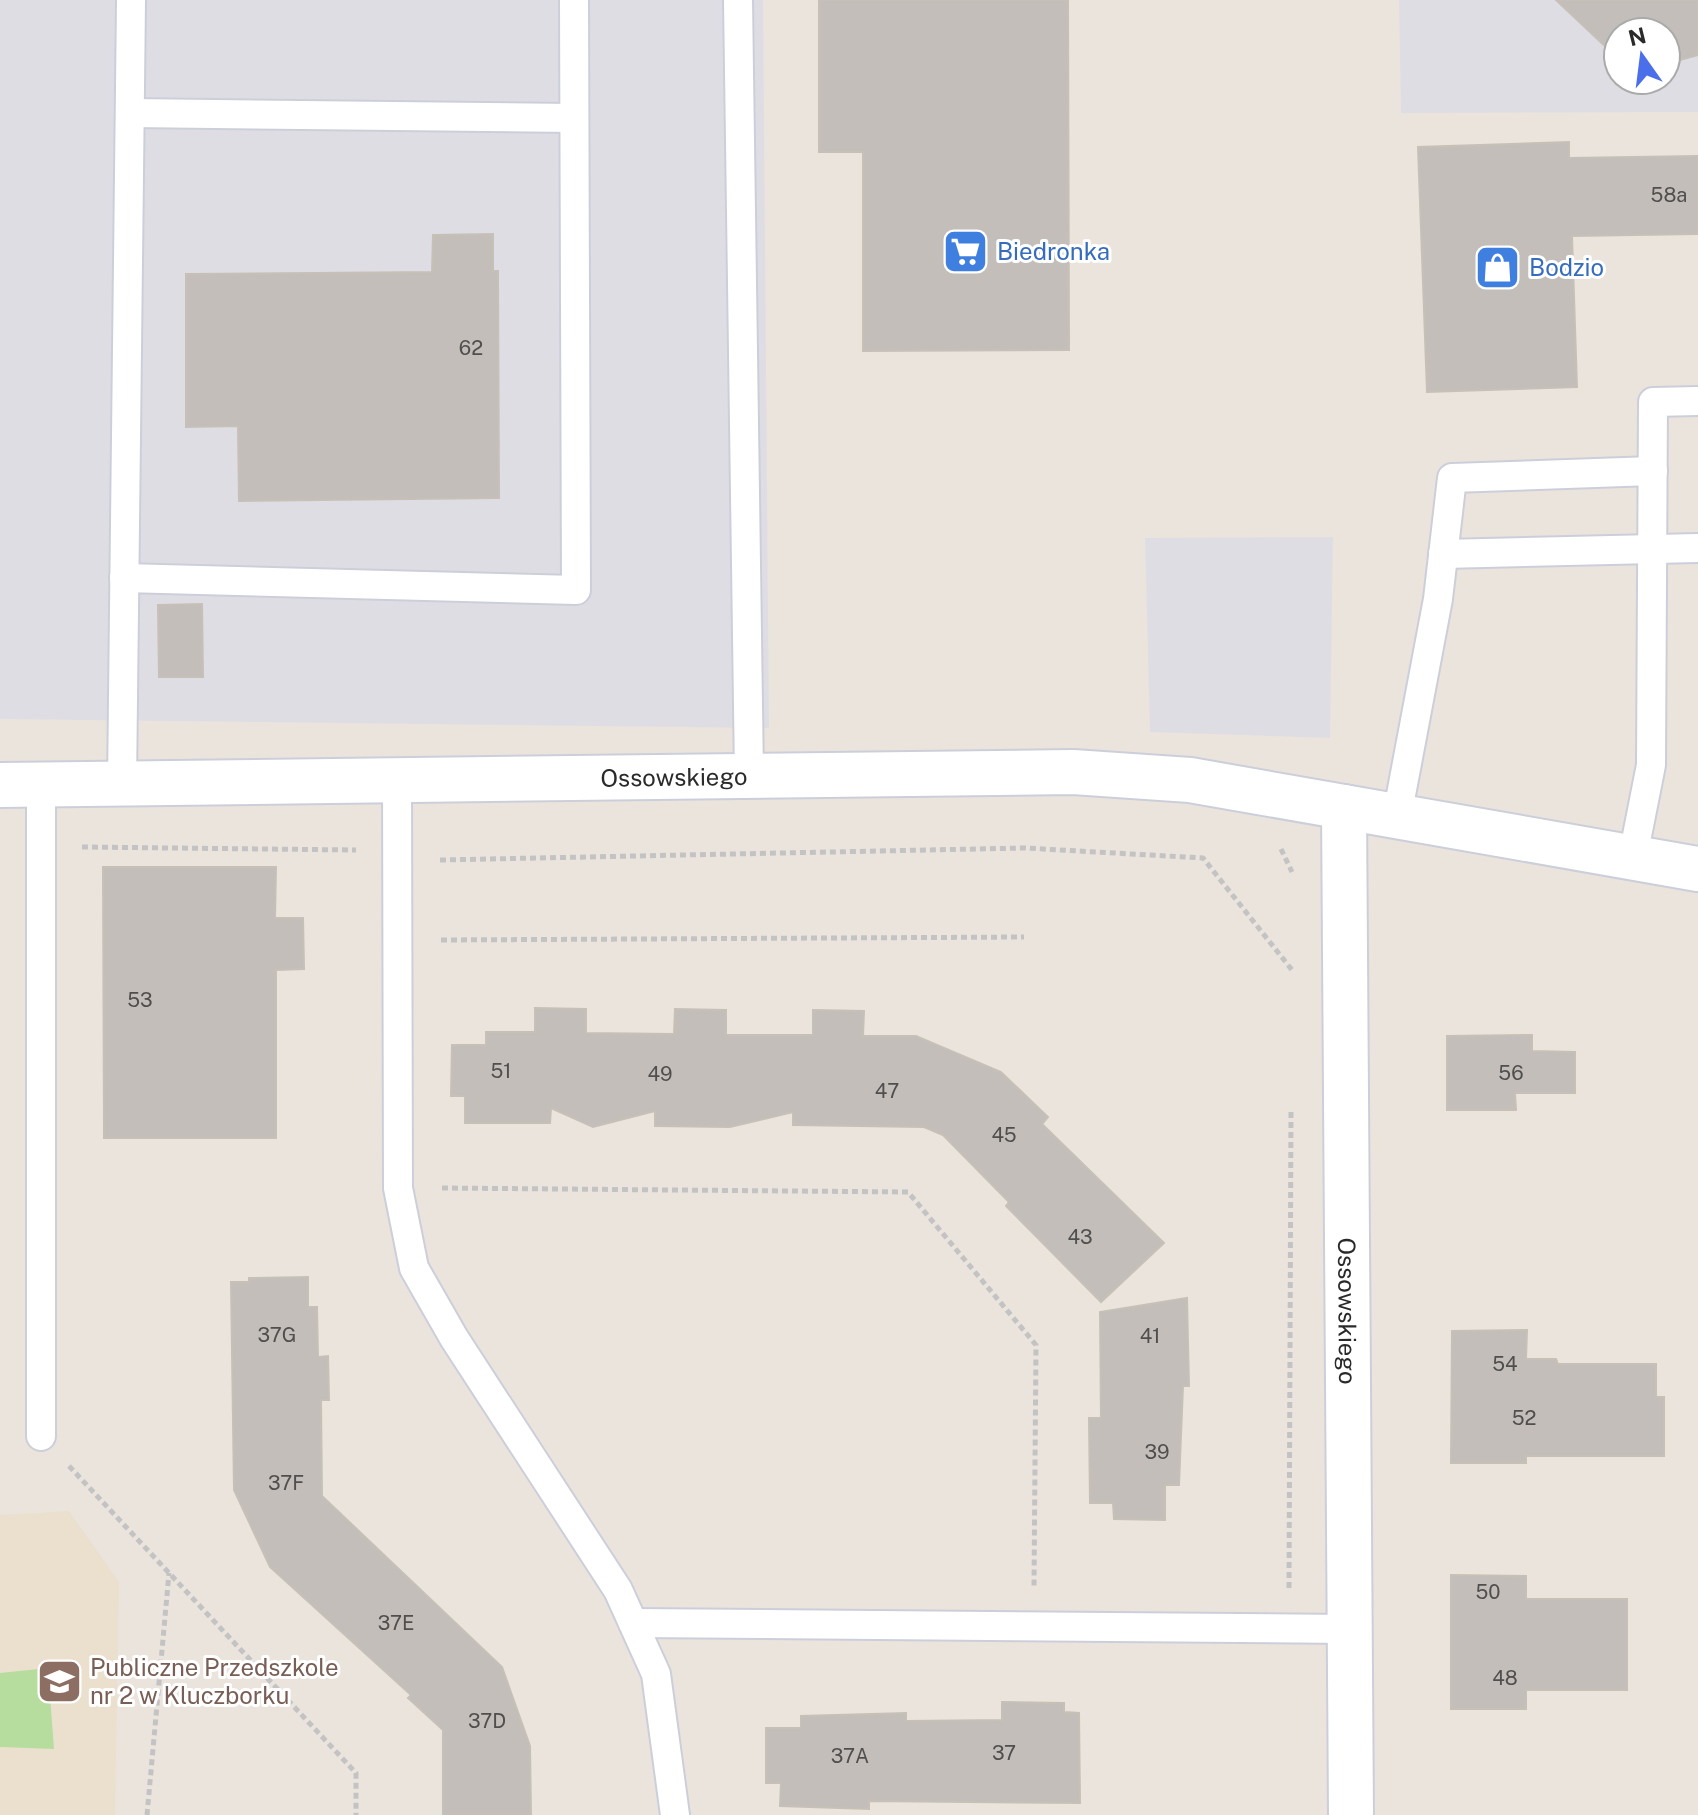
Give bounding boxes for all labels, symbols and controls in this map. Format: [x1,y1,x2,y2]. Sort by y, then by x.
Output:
north arrow [1602,16,1682,96]
text: N [1626,22,1649,51]
house number: 58a [1651,183,1687,207]
supermarket icon: Biedronka [942,227,990,275]
place label: Biedronka [997,237,1110,265]
shop icon: Bodzio [1474,243,1522,291]
place label: Bodzio [1529,253,1604,281]
house number: 62 [459,336,483,360]
street label: Ossowskiego [600,762,748,792]
house number: 53 [127,988,153,1012]
house number: 51 [491,1059,511,1083]
house number: 56 [1498,1061,1524,1085]
house number: 49 [647,1062,673,1086]
house number: 47 [875,1079,899,1103]
house number: 45 [991,1123,1017,1147]
house number: 43 [1067,1225,1093,1249]
street label: Ossowskiego [1333,1237,1362,1385]
house number: 37G [258,1323,296,1347]
house number: 41 [1140,1324,1160,1348]
house number: 54 [1492,1352,1518,1376]
house number: 52 [1512,1406,1536,1430]
house number: 39 [1145,1440,1169,1464]
house number: 37F [268,1471,304,1495]
house number: 50 [1475,1580,1501,1604]
house number: 37E [378,1611,414,1635]
place label: Publiczne Przedszkole nr 2 w Kluczborku [90,1653,339,1709]
school or university icon: Publiczne Przedszkole nr 2 w Kluczborku [35,1657,83,1705]
house number: 48 [1492,1666,1518,1690]
house number: 37D [468,1709,506,1733]
house number: 37 [992,1741,1016,1765]
house number: 37A [831,1744,869,1768]

